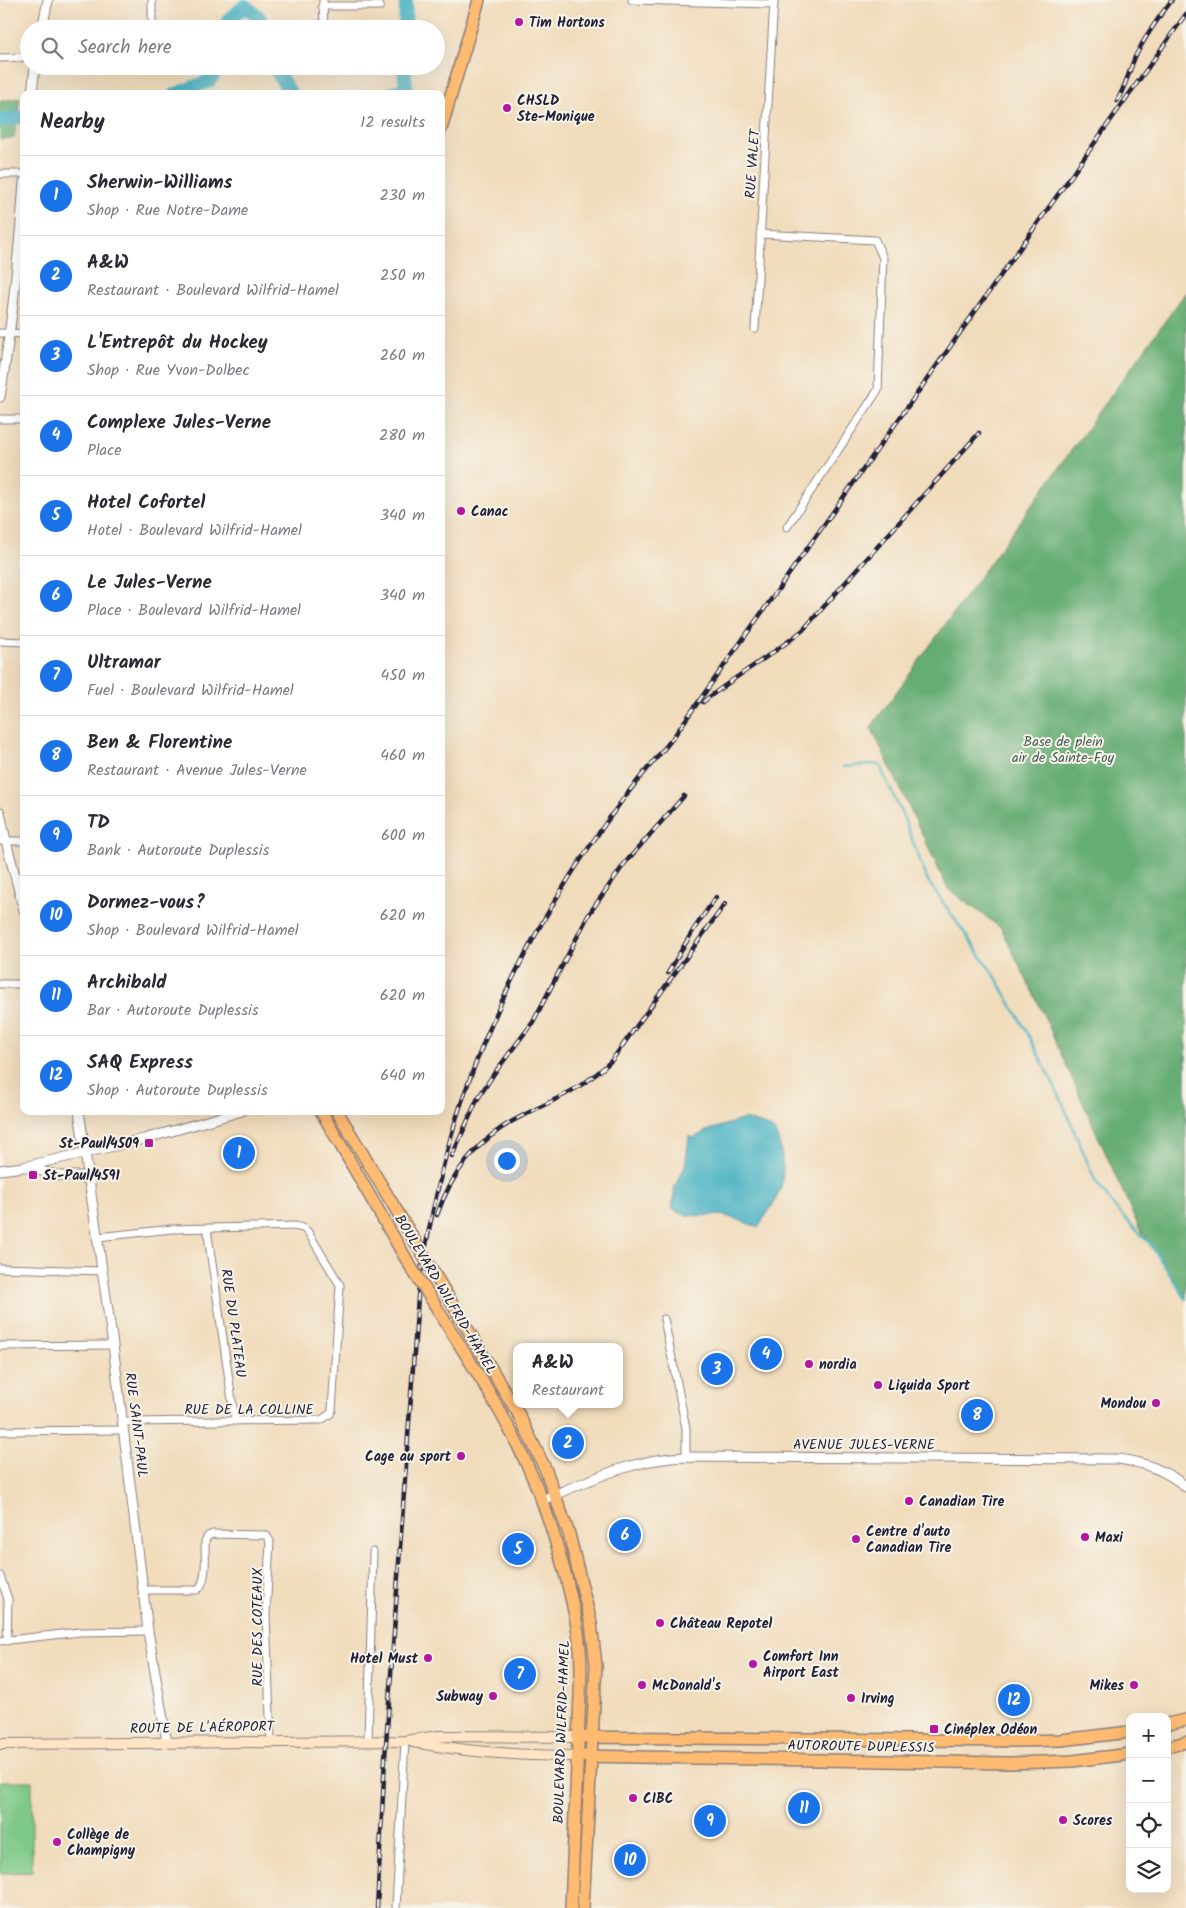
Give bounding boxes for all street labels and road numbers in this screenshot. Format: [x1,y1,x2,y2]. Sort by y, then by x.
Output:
street label: RUE VALET [740,127,767,200]
street label: BOULEVARD WILFRID-HAMEL [388,1210,502,1379]
street label: RUE DU PLATEAU [214,1267,252,1379]
street label: RUE SAINT-PAUL [119,1371,153,1479]
street label: RUE DE LA COLLINE [184,1399,314,1421]
street label: AVENUE JULES-VERNE [793,1434,936,1456]
street label: RUE DES COTEAUX [247,1567,269,1686]
street label: BOULEVARD WILFRID-HAMEL [548,1640,576,1824]
street label: ROUTE DE L'AÉROPORT [130,1716,276,1740]
street label: AUTOROUTE DUPLESSIS [787,1735,935,1759]

